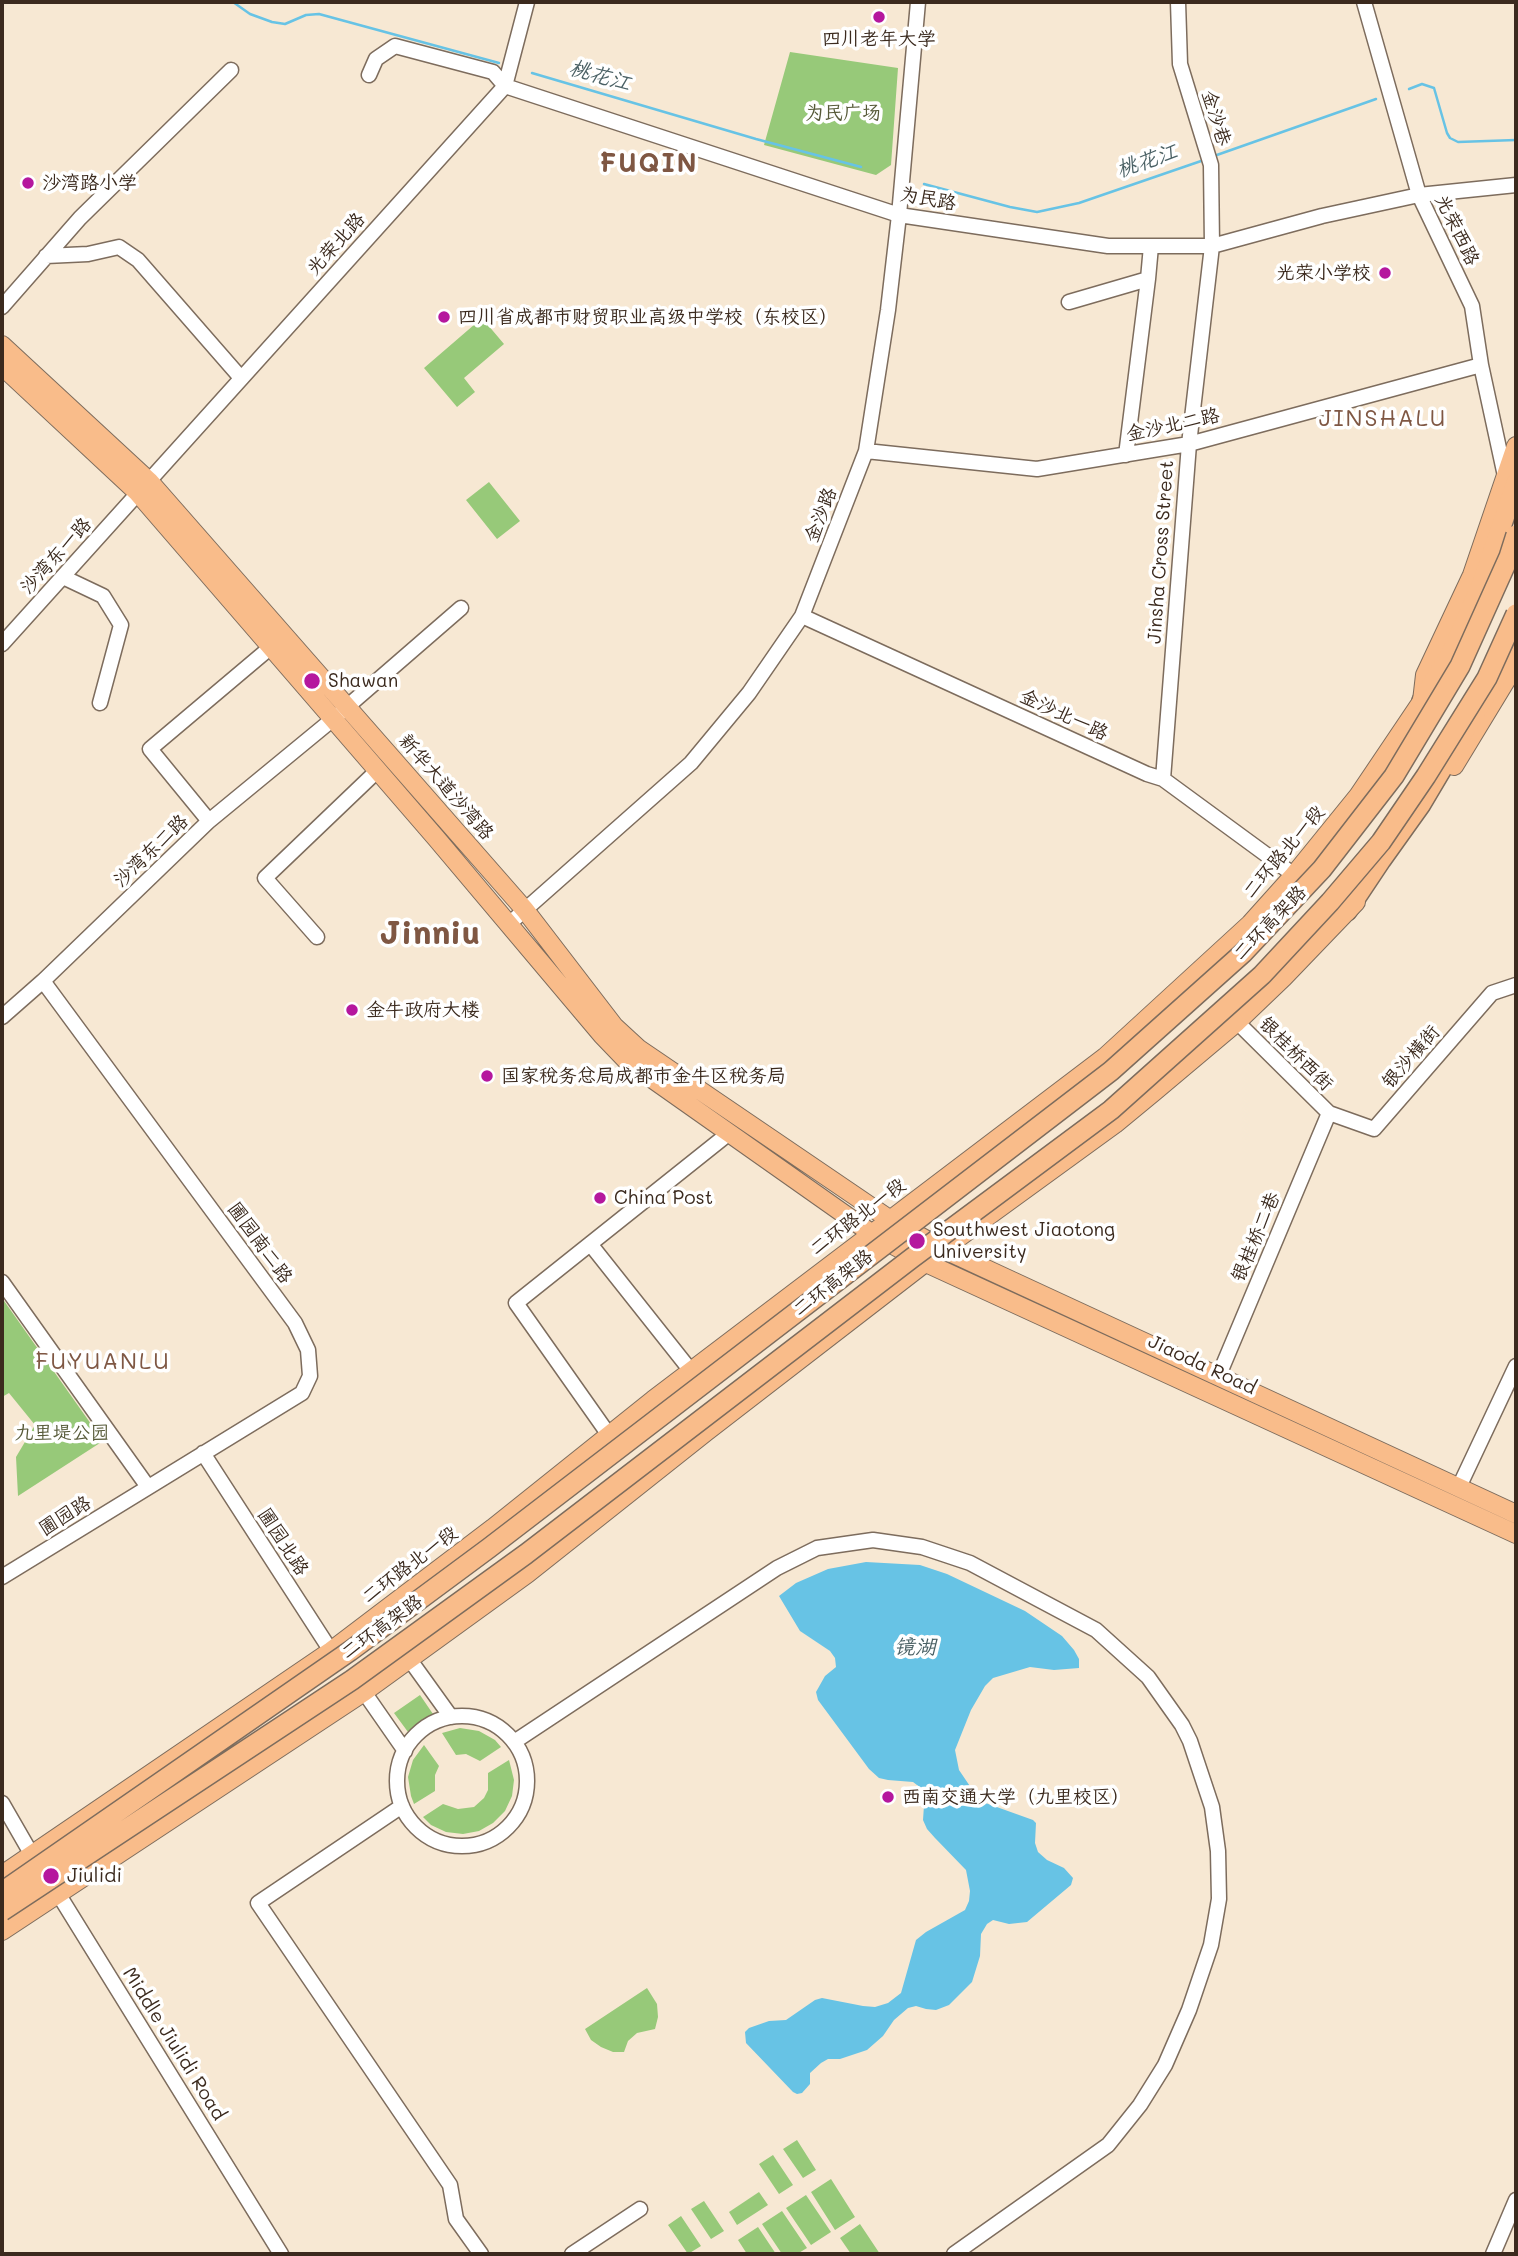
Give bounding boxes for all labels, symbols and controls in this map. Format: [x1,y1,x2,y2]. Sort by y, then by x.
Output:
marker: 四川老年大学 [871,9,887,25]
place label: 四川老年大学 [822,28,936,50]
water label: 桃花江 [566,55,634,97]
street label: 金沙巷 [1197,87,1235,149]
park label: 为民广场 [805,102,881,124]
water label: 桃花江 [1113,139,1181,183]
district label: FUQIN [600,148,698,180]
place label: 沙湾路小学 [42,172,137,194]
marker: 沙湾路小学 [20,175,36,191]
street label: 为民路 [898,183,958,215]
street label: 光荣西路 [1430,191,1484,269]
street label: 光荣北路 [302,208,370,280]
place label: 光荣小学校 [1276,262,1371,284]
marker: 光荣小学校 [1377,265,1393,281]
place label: 四川省成都市财贸职业高级中学校（东校区） [458,306,838,328]
marker: 四川省成都市财贸职业高级中学校（东校区） [436,309,452,325]
street label: 金沙北二路 [1124,404,1222,446]
district label: JINSHALU [1320,405,1446,433]
street label: Jinsha Cross Street [1143,459,1179,645]
street label: 金沙路 [800,484,842,546]
street label: 沙湾东一路 [16,513,96,599]
place label: Shawan [328,670,398,692]
marker: Shawan [302,671,322,691]
street label: 金沙北一路 [1016,685,1112,745]
street label: 新华大道沙湾路 [394,729,498,845]
street label: 二环路北一段 [1239,801,1329,903]
street label: 沙湾东二路 [109,810,193,892]
street label: 二环高架路 [1229,881,1311,965]
district label: Jinniu [380,914,480,954]
place label: 金牛政府大楼 [366,999,480,1021]
marker: 金牛政府大楼 [344,1002,360,1018]
street label: 银桂桥西街 [1254,1012,1338,1096]
street label: 银沙横街 [1377,1021,1445,1093]
place label: 国家税务总局成都市金牛区税务局 [501,1065,786,1087]
marker: 国家税务总局成都市金牛区税务局 [479,1068,495,1084]
street label: 二环路北一段 [806,1174,910,1260]
place label: China Post [614,1187,713,1209]
street label: 银桂桥二巷 [1227,1189,1285,1285]
marker: China Post [592,1190,608,1206]
street label: 圃园南二路 [223,1198,297,1288]
place label: Southwest Jiaotong University [933,1219,1115,1263]
marker: Southwest Jiaotong University [907,1231,927,1251]
street label: 二环高架路 [789,1245,877,1321]
street label: Jiaoda Road [1144,1330,1260,1400]
district label: FUYUANLU [37,1348,169,1376]
park label: 九里堤公园 [15,1422,109,1444]
street label: 圃园路 [35,1491,95,1541]
street label: 圃园北路 [253,1504,313,1580]
street label: 二环路北一段 [358,1522,462,1608]
street label: 二环高架路 [337,1590,427,1664]
water label: 镜湖 [894,1635,936,1661]
place label: 西南交通大学（九里校区） [902,1786,1130,1808]
marker: 西南交通大学（九里校区） [880,1789,896,1805]
place label: Jiulidi [67,1865,122,1887]
marker: Jiulidi [41,1866,61,1886]
street label: Middle Jiulidi Road [118,1963,230,2125]

